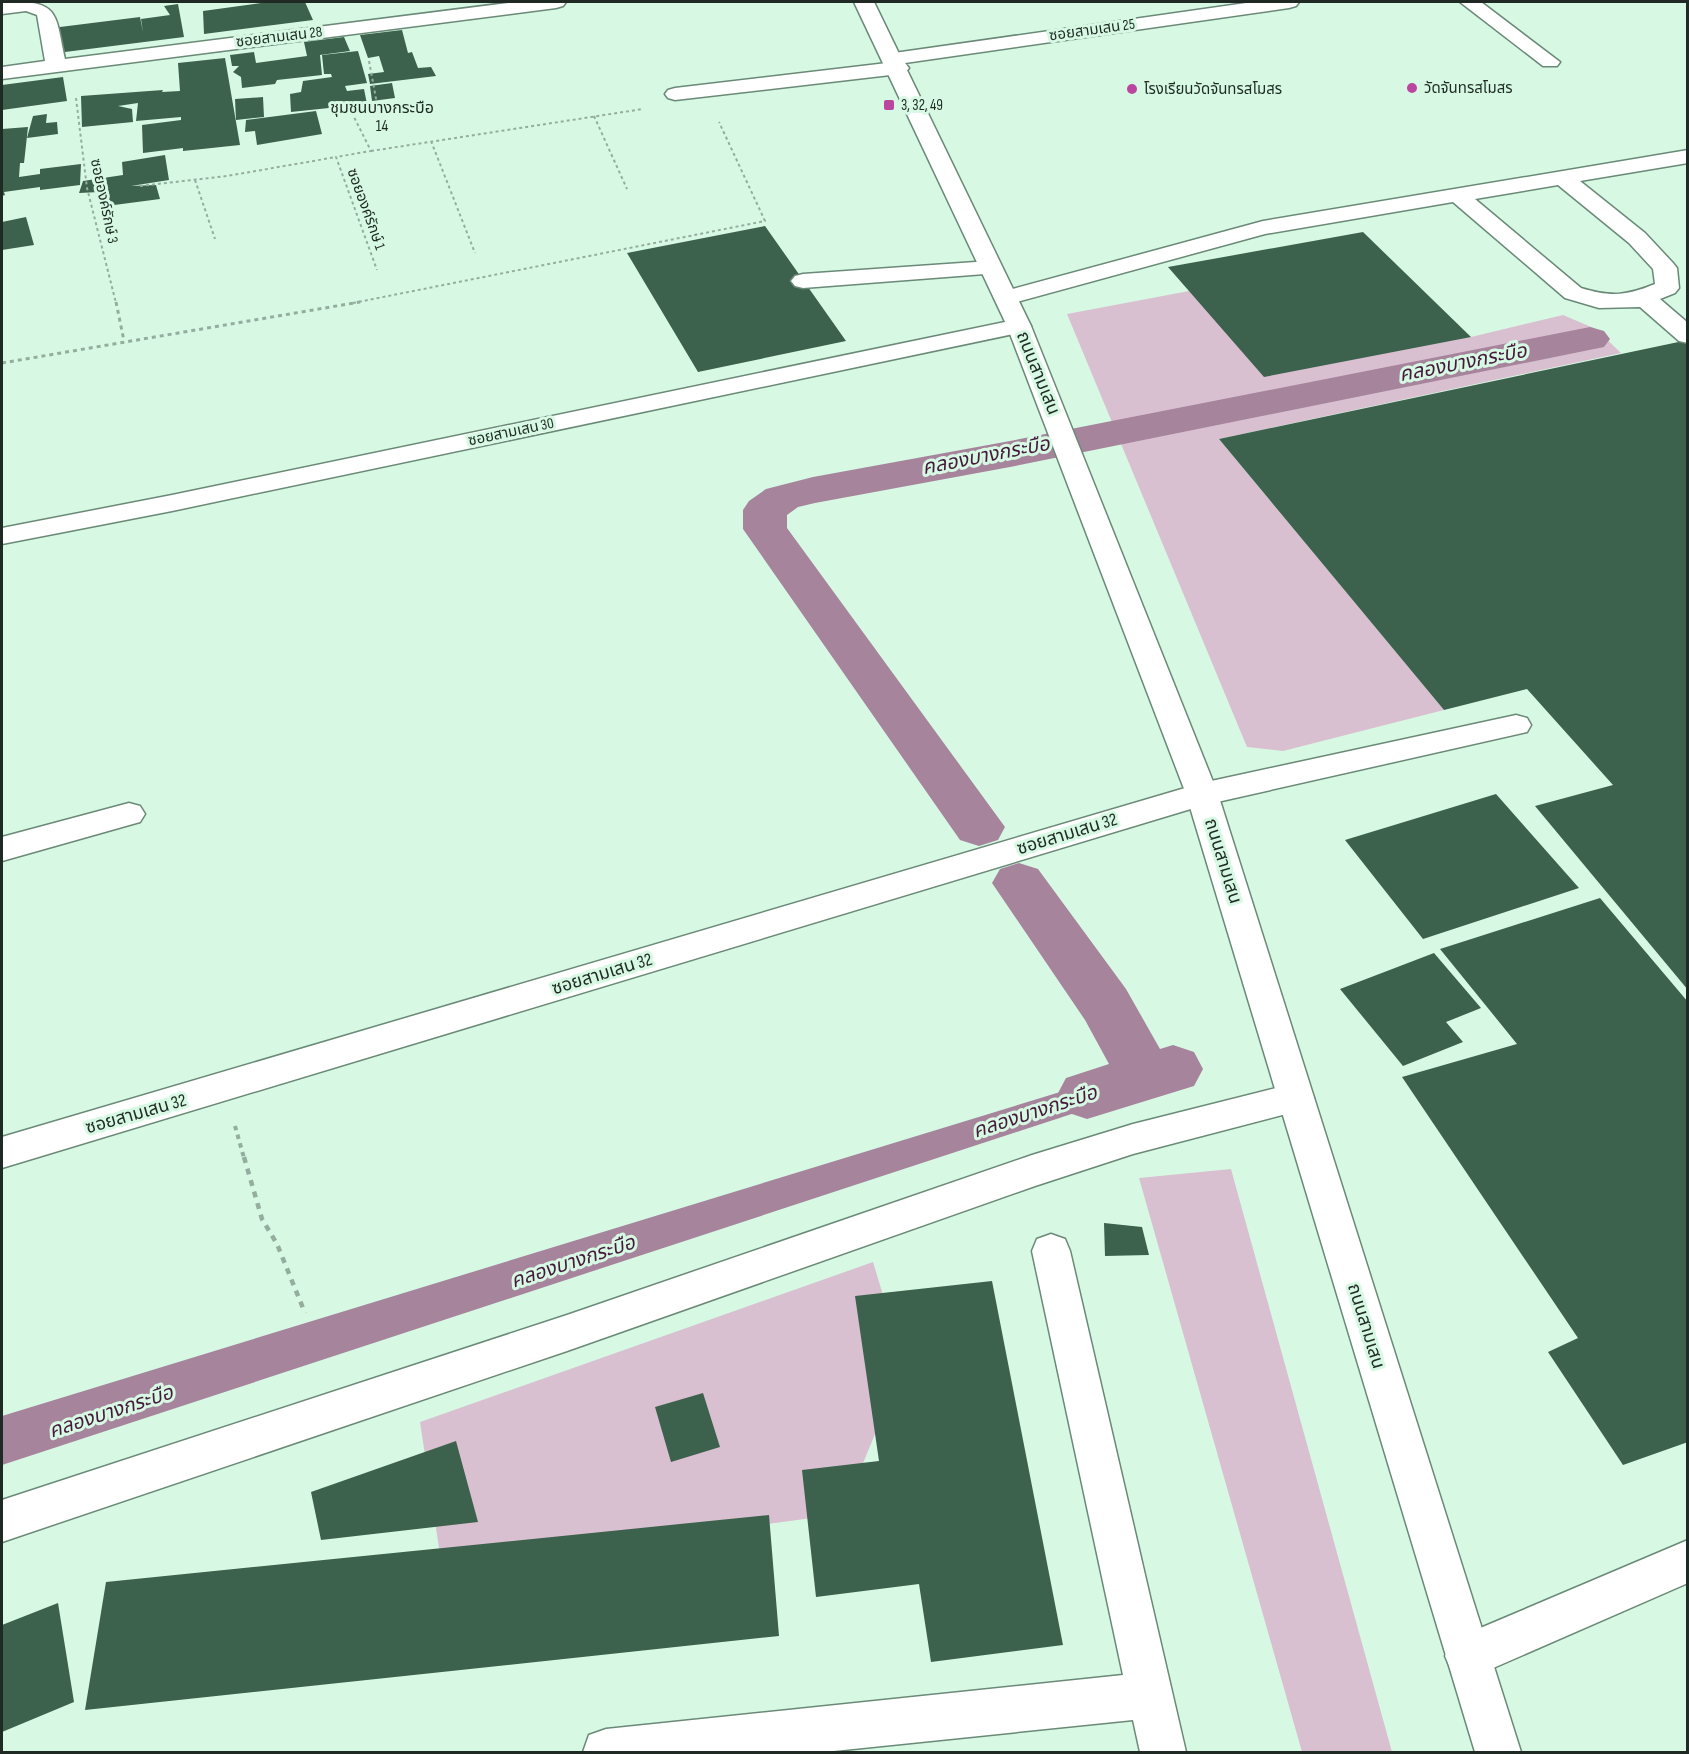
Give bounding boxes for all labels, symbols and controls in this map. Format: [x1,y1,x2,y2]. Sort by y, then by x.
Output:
street label: ซอยสามเสน 25 [1048,15,1136,45]
street label: ซอยสามเสน 28 [235,22,323,52]
place label: วัดจันทรสโมสร [1424,79,1513,98]
place label: โรงเรียนวัดจันทรสโมสร [1144,80,1282,99]
marker: วัดจันทรสโมสร [1405,81,1419,95]
marker: โรงเรียนวัดจันทรสโมสร [1125,82,1139,96]
place label: 3, 32, 49 [901,96,943,115]
marker: 3, 32, 49 [882,98,896,112]
district label: ชุมชนบางกระบือ 14 [330,99,434,136]
street label: ซอยองค์รักษ์ 3 [86,157,122,245]
street label: ซอยองค์รักษ์ 1 [342,166,390,253]
street label: ถนนสามเสน [1012,328,1064,418]
water label: คลองบางกระบือ [1397,339,1530,387]
street label: ซอยสามเสน 30 [466,414,556,450]
water label: คลองบางกระบือ [920,432,1053,480]
street label: ซอยสามเสน 32 [1014,809,1120,859]
street label: ถนนสามเสน [1200,816,1246,906]
street label: ซอยสามเสน 32 [549,949,655,999]
water label: คลองบางกระบือ [970,1080,1101,1143]
street label: ซอยสามเสน 32 [83,1090,189,1138]
water label: คลองบางกระบือ [508,1230,639,1293]
street label: ถนนสามเสน [1343,1281,1389,1371]
water label: คลองบางกระบือ [46,1380,177,1443]

